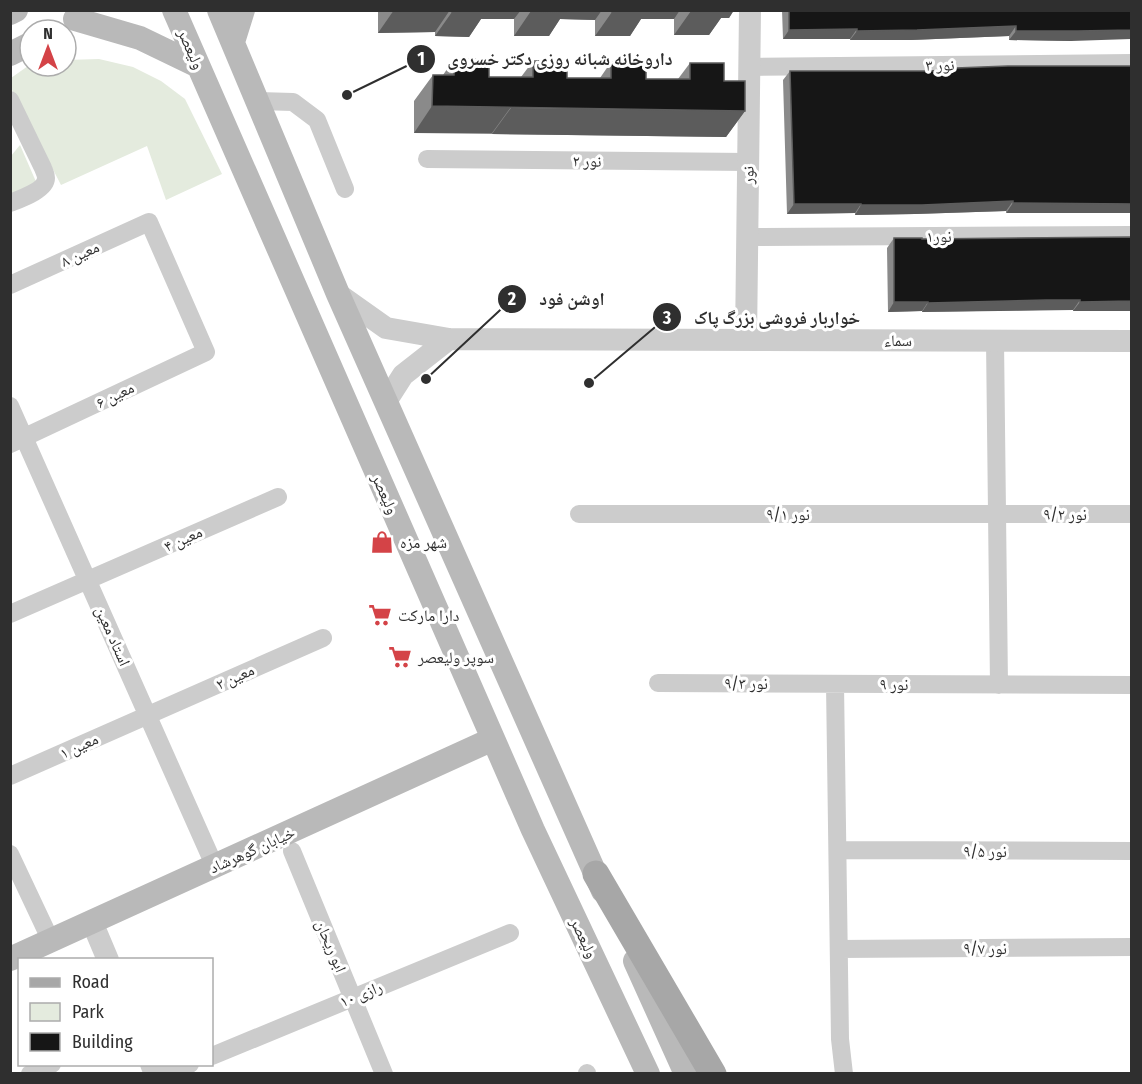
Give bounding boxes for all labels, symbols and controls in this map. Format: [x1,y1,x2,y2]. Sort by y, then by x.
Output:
north arrow [18,18,78,78]
text: N [43,24,53,43]
street label: ولیعصر [173,25,208,72]
callout: داروخانه شبانه روزی دکتر خسروی [406,41,685,77]
text: 1 [417,48,425,70]
text: داروخانه شبانه روزی دکتر خسروی [447,48,673,70]
street label: نور ۳ [925,55,955,75]
street label: نور ۲ [572,151,602,171]
street label: نور [738,166,758,185]
street label: نور۱ [926,227,952,246]
street label: معین ۸ [58,237,103,272]
callout: اوشن فود [497,281,616,317]
text: 2 [507,288,516,310]
text: اوشن فود [539,288,605,310]
callout: خواربار فروشی بزرگ پاک [652,299,872,335]
text: 3 [662,307,672,329]
text: خواربار فروشی بزرگ پاک [694,307,860,329]
street label: سماء [884,331,912,350]
street label: معین ۶ [93,378,138,413]
street label: ولیعصر [367,470,402,517]
street label: نور ۹/۱ [766,505,810,524]
street label: نور ۹/۲ [1043,505,1087,524]
street label: معین ۴ [161,522,206,557]
shop icon: شهر مزه [369,529,395,555]
place label: شهر مزه [400,533,447,552]
supermarket icon: دارا مارکت [367,602,393,628]
street label: استاد معین [90,603,135,669]
place label: دارا مارکت [398,606,459,625]
supermarket icon: سوپر ولیعصر [387,644,413,670]
place label: سوپر ولیعصر [417,648,494,667]
street label: معین ۲ [213,660,258,695]
street label: نور ۹/۳ [724,674,768,693]
street label: نور ۹ [879,675,909,694]
street label: معین ۱ [57,729,102,764]
street label: خیابان گوهرشاد [206,823,298,878]
street label: نور ۹/۵ [963,842,1007,861]
street label: ولیعصر [566,914,602,961]
street label: ابو ریحان [311,917,351,976]
street label: نور ۹/۷ [963,939,1007,958]
legend [18,958,213,1066]
text: Road [72,971,109,993]
street label: رازی ۱۰ [337,977,385,1012]
text: Park [72,1001,105,1023]
text: Building [72,1031,133,1053]

